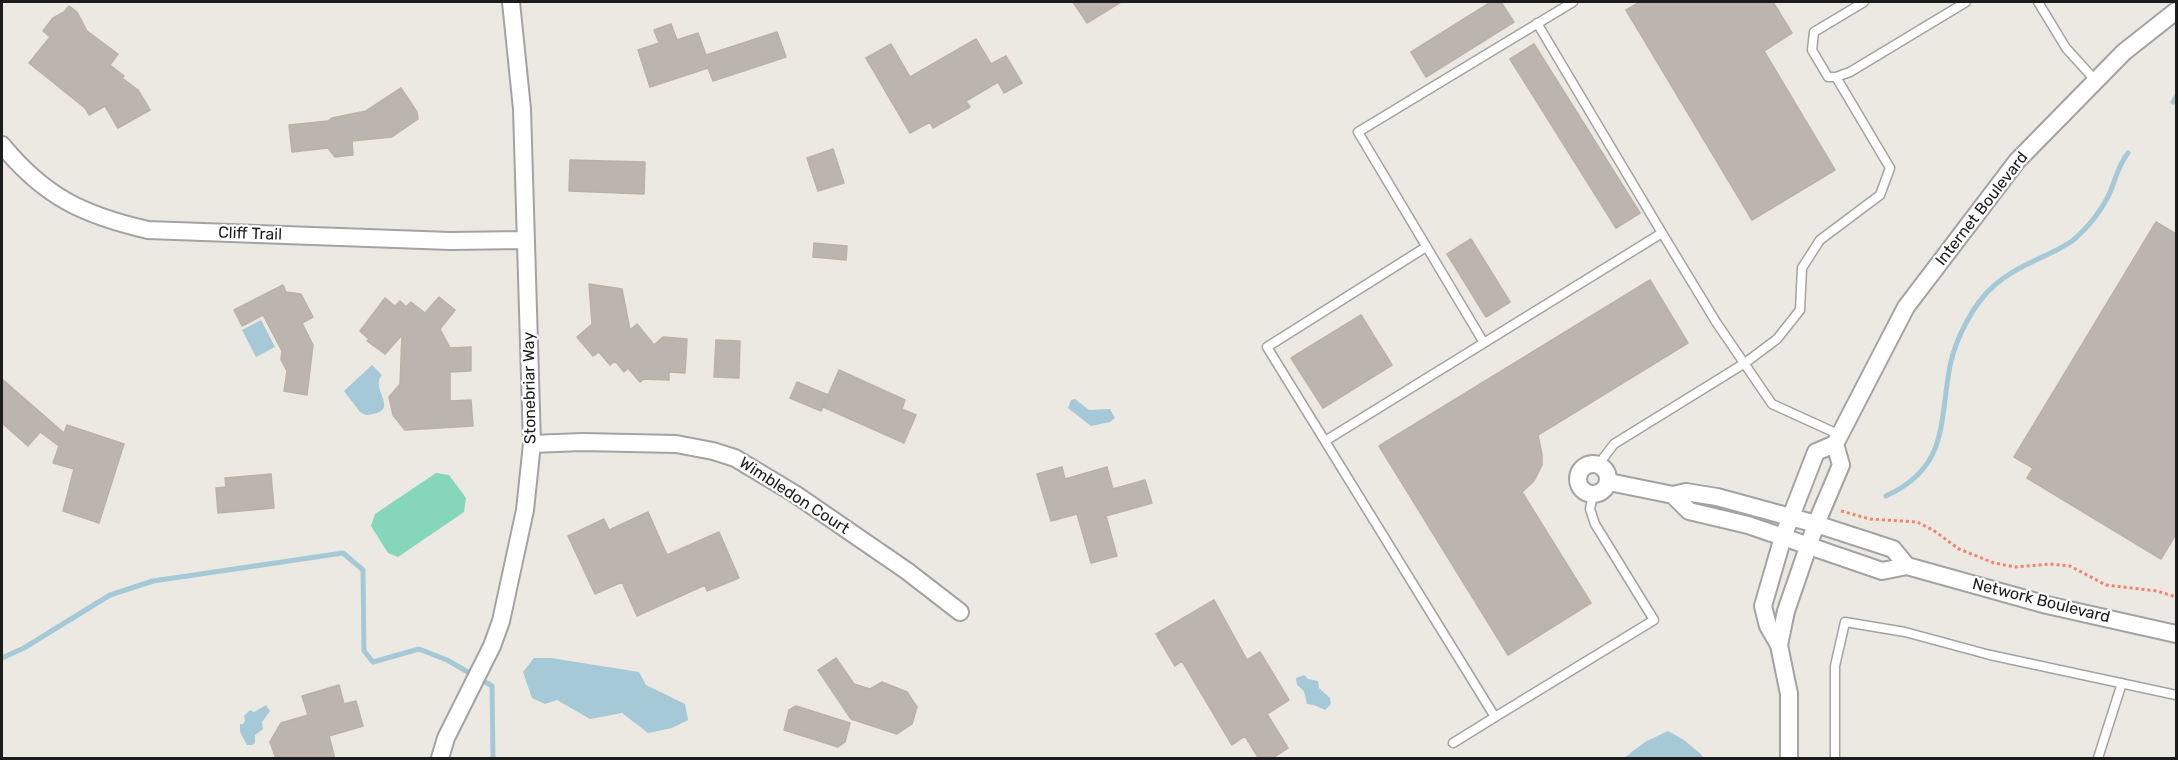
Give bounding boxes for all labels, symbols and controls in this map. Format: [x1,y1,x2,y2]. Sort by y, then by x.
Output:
street label: Internet Boulevard [1932,148,2032,270]
street label: Cliff Trail [218,223,282,245]
street label: Stonebriar Way [519,332,541,444]
street label: Wimbledon Court [735,453,853,539]
street label: Network Boulevard [1970,575,2112,627]

